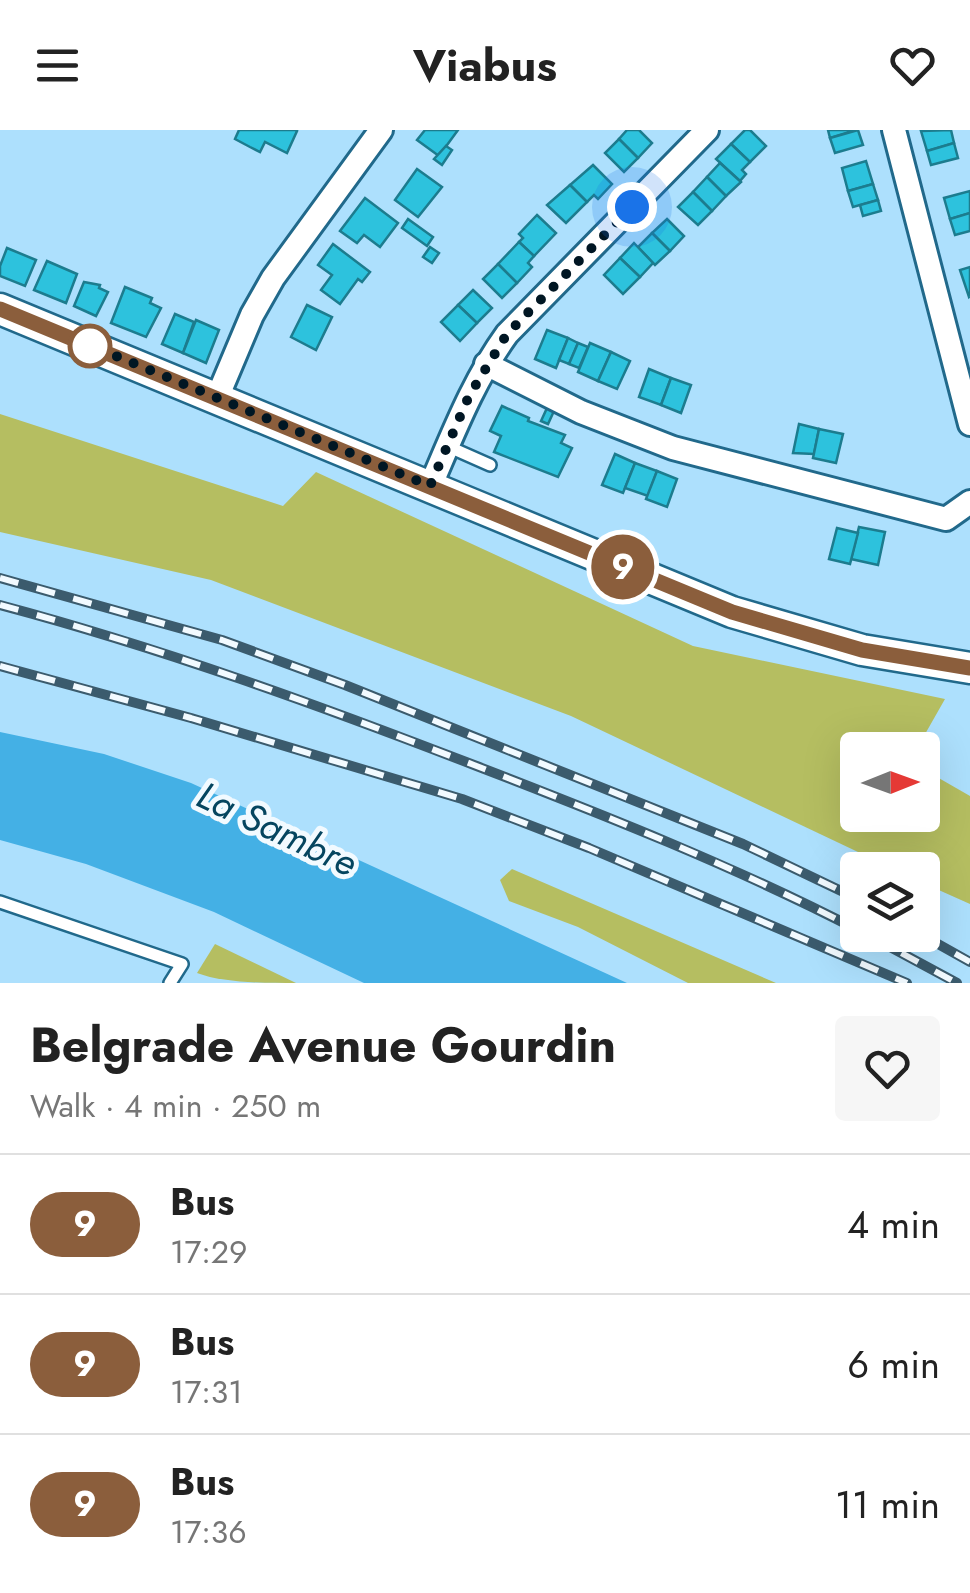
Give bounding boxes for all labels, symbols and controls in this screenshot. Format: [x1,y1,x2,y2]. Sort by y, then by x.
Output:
text: Viabus [413,33,557,98]
icon: menu [30,38,85,93]
icon: heart [885,38,940,93]
your location [607,182,657,232]
unlabelled marker [69,325,111,367]
line badge: 9 [590,534,656,600]
text: 9 [611,542,635,592]
north arrow [840,732,940,832]
map controls [840,732,940,952]
water label: La Sambre [188,767,366,890]
button: layers [840,852,940,952]
text: Belgrade Avenue Gourdin [30,1011,616,1080]
button: heart [835,1016,940,1121]
text: Walk · 4 min · 250 m [30,1083,321,1129]
text: Bus [170,1174,234,1229]
text: 4 min [847,1197,940,1252]
text: 9 [73,1199,97,1249]
text: 17:29 [170,1229,247,1275]
text: Bus [170,1314,234,1369]
text: 6 min [847,1337,940,1392]
text: 9 [73,1339,97,1389]
text: 17:31 [170,1369,243,1415]
text: Bus [170,1454,234,1509]
text: 11 min [835,1477,940,1532]
text: 9 [73,1479,97,1529]
text: 17:36 [170,1509,247,1555]

